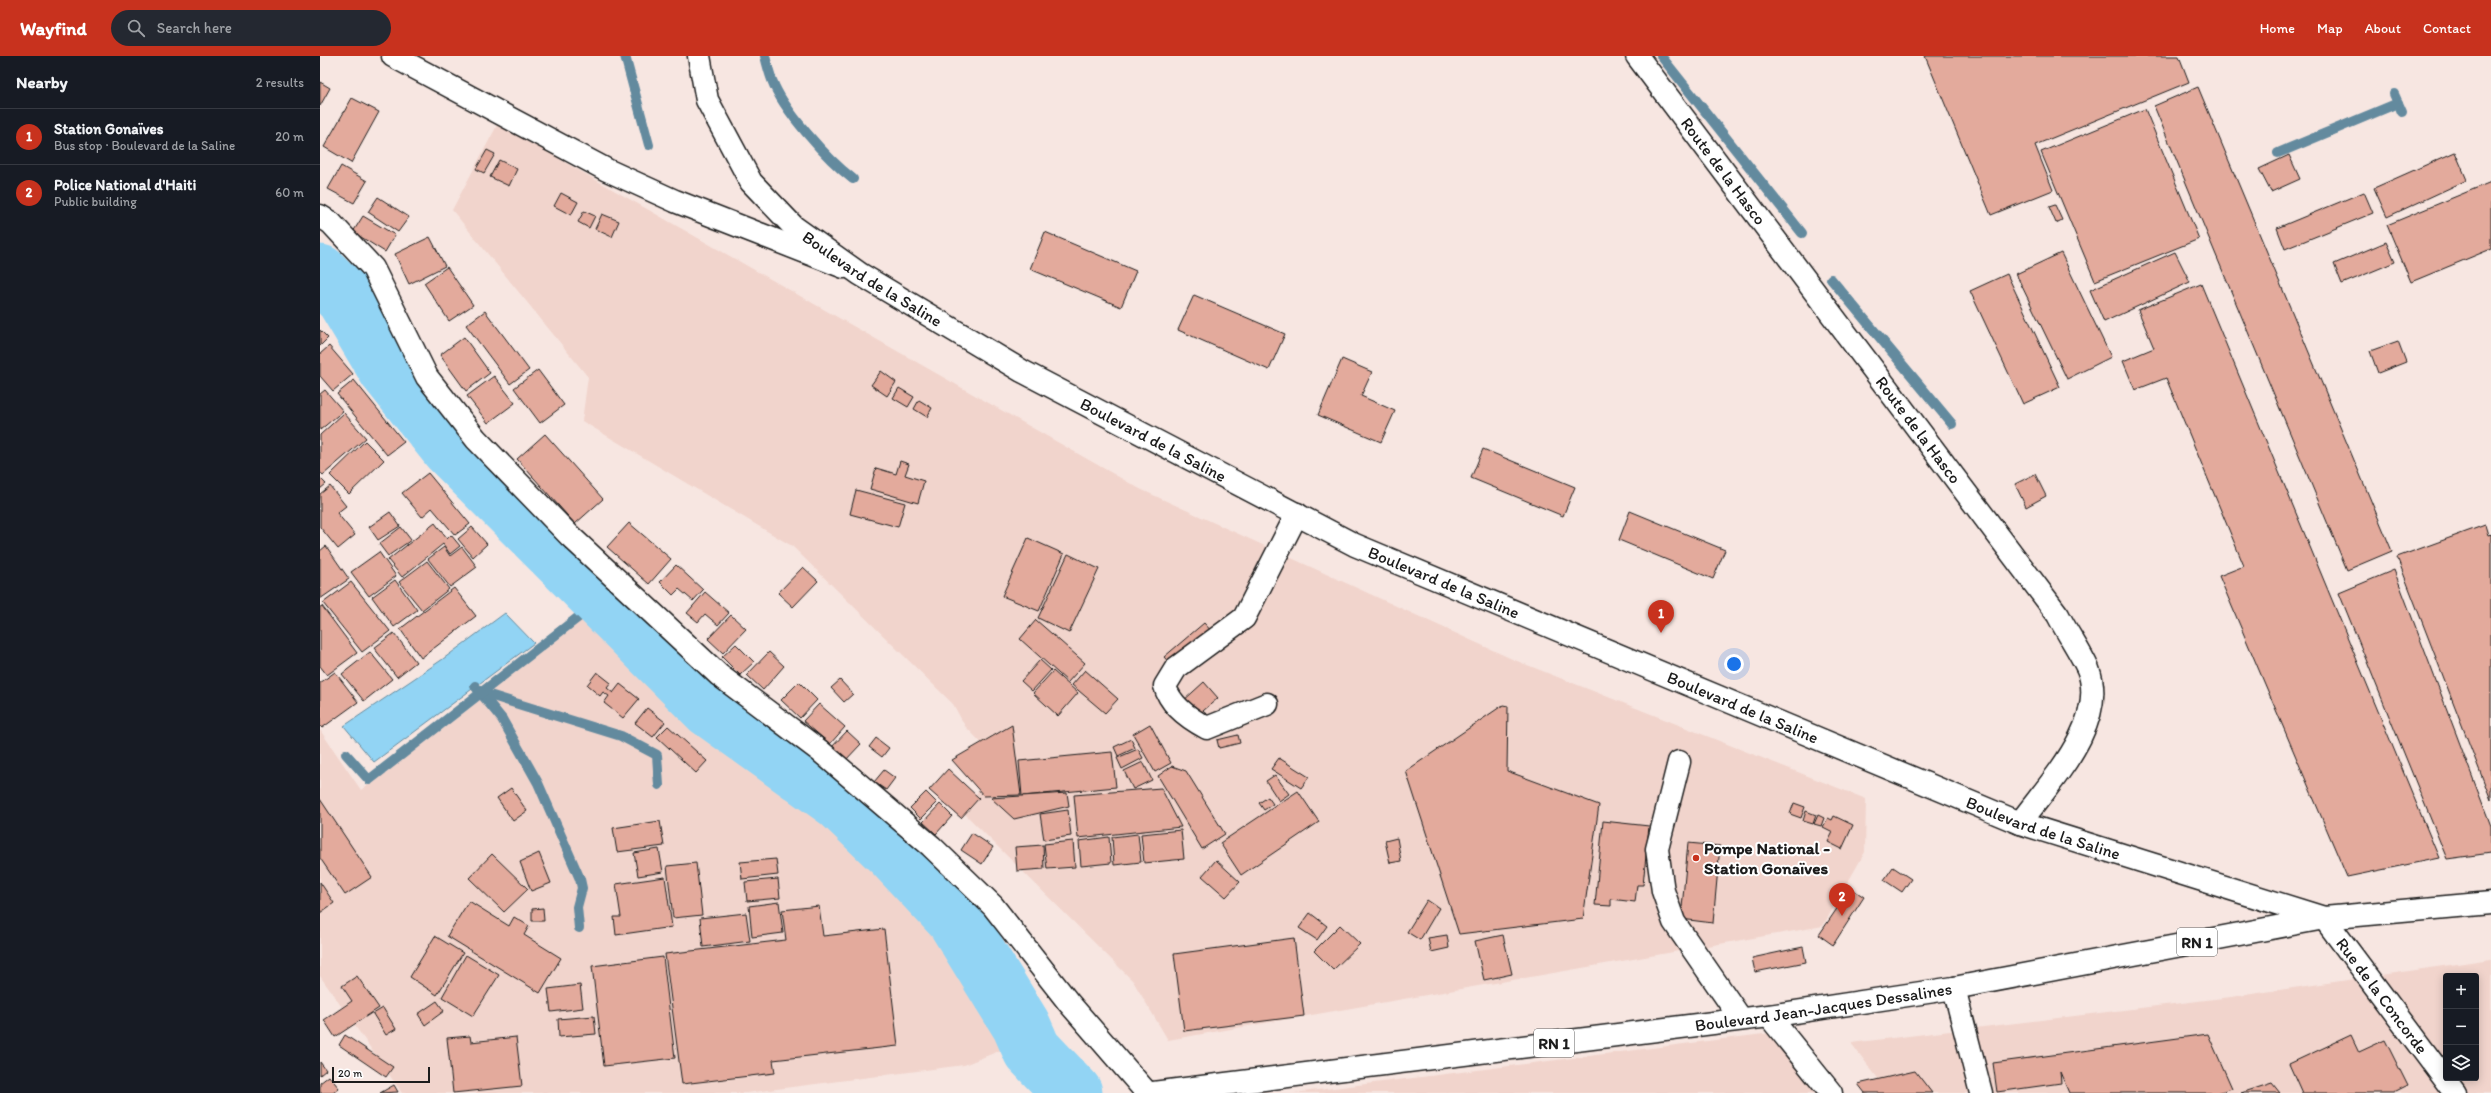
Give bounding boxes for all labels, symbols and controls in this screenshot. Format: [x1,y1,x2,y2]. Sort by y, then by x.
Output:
search box [111,10,391,46]
text: Wayfind [20,17,87,40]
icon: search [125,17,147,39]
text: Search here [157,19,232,37]
text: Home [2260,20,2295,37]
text: Map [2317,20,2343,37]
text: About [2365,20,2401,37]
text: Contact [2423,20,2471,37]
text: Nearby [16,72,68,92]
text: 2 results [256,75,304,90]
street label: Route de la Hasco [1677,113,1771,229]
text: Station Gonaïves [54,120,164,138]
text: 1 [26,129,32,144]
text: 20 m [275,129,304,144]
text: Bus stop · Boulevard de la Saline [54,138,235,153]
text: Police National d'Haiti [54,176,196,194]
text: 2 [26,185,32,200]
text: 60 m [275,185,304,200]
text: Public building [54,194,137,209]
street label: Boulevard de la Saline [799,226,946,331]
street label: Route de la Hasco [1872,372,1965,488]
street label: Boulevard de la Saline [1077,393,1230,486]
street label: Boulevard de la Saline [1365,542,1523,623]
pin: 1 [1648,600,1674,633]
your location [1724,654,1744,674]
street label: Boulevard de la Saline [1664,667,1822,748]
street label: Boulevard de la Saline [1963,792,2123,864]
place label: Pompe National - Station Gonaïves [1704,838,1830,878]
marker: Pompe National - Station Gonaïves [1691,853,1701,863]
pin: 2 [1829,883,1855,916]
road number: RN 1 [2177,928,2217,956]
street label: Rue de la Concorde [2332,934,2432,1058]
map controls [2443,973,2479,1081]
button: + [2443,973,2479,1009]
street label: Boulevard Jean-Jacques Dessalines [1694,978,1953,1035]
button: − [2443,1009,2479,1045]
road number: RN 1 [1534,1029,1574,1057]
button: layers [2443,1045,2479,1081]
scale bar [332,1065,430,1084]
text: 20 m [338,1067,362,1080]

